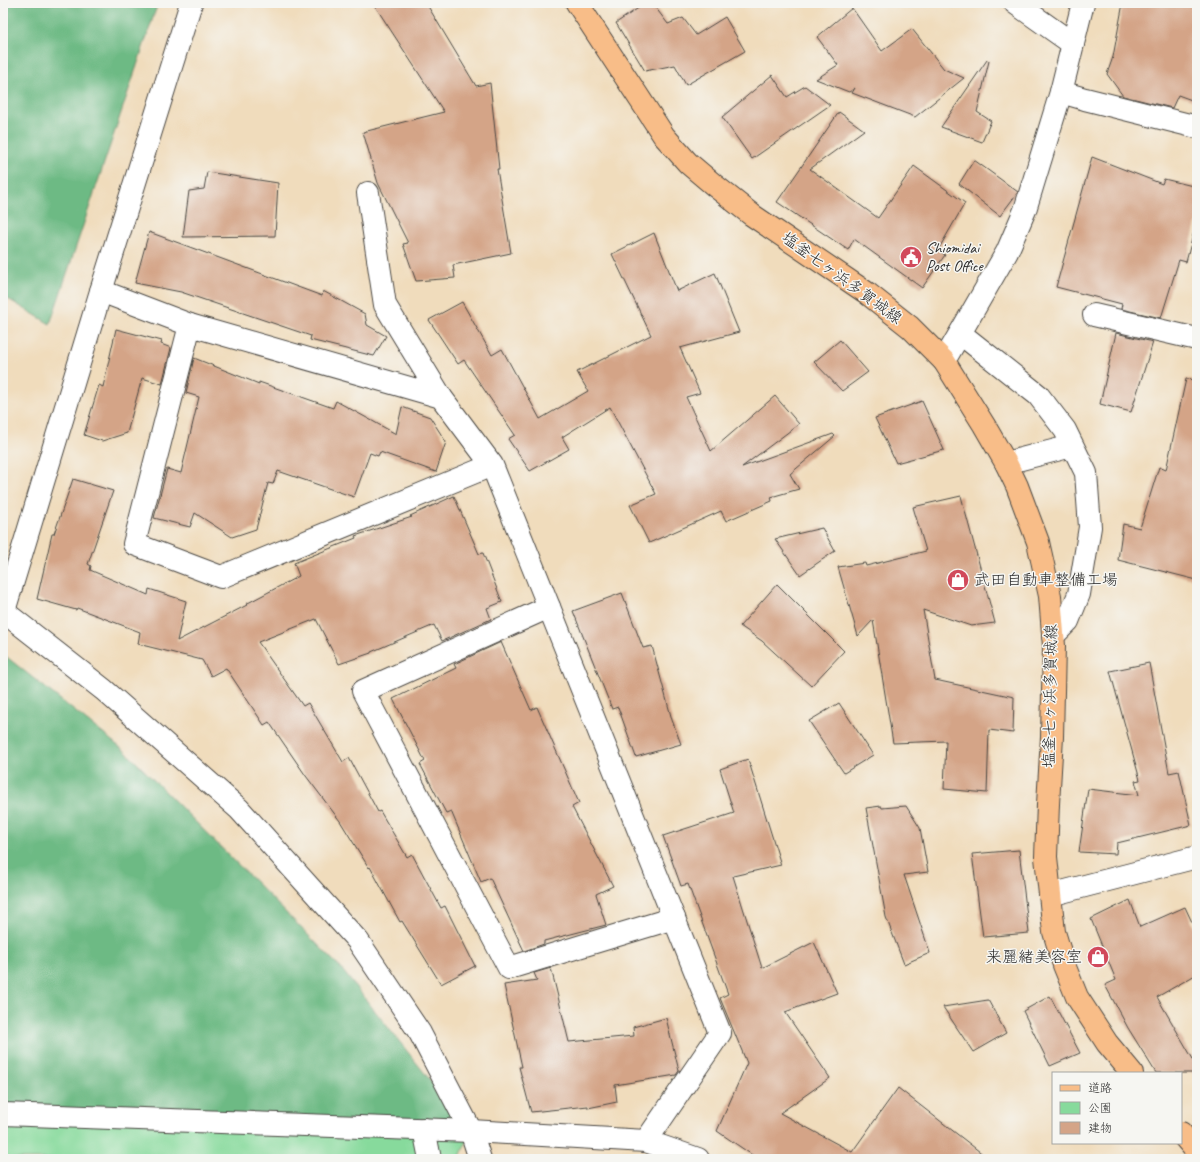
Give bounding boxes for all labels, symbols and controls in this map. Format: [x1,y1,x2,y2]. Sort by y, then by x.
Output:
street label: 塩釜七ヶ浜多賀城線 [778,228,906,328]
place label: Shiomidai Post Office [926,238,985,276]
public building icon: Shiomidai Post Office [898,244,924,270]
shop icon: 武田自動車整備工場 [945,567,971,593]
place label: 武田自動車整備工場 [974,570,1118,590]
street label: 塩釜七ヶ浜多賀城線 [1039,624,1061,768]
shop icon: 来麗緒美容室 [1085,944,1111,970]
place label: 来麗緒美容室 [986,947,1082,967]
legend [1052,1072,1182,1144]
text: 道路 [1088,1080,1112,1096]
text: 公園 [1088,1100,1112,1116]
text: 建物 [1088,1120,1112,1136]

